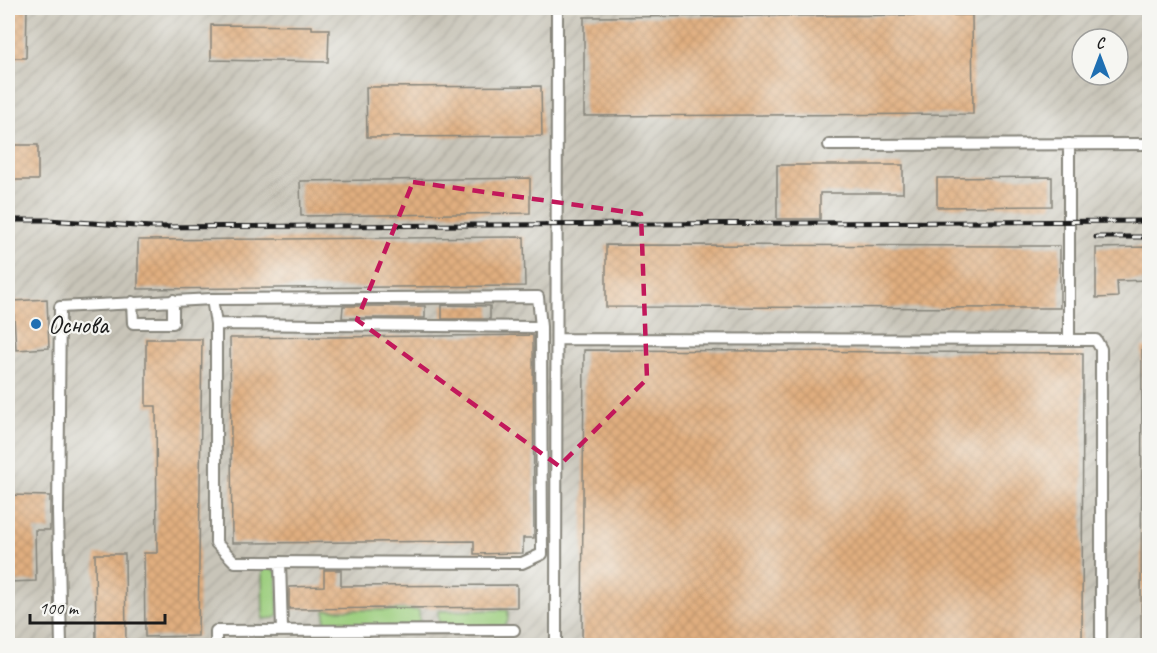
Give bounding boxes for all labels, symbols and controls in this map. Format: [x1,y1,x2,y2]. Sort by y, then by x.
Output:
north arrow [1070,27,1130,87]
text: С [1096,33,1106,53]
place label: Основа [48,308,110,341]
marker: Основа [29,317,43,331]
scale bar [30,587,165,625]
text: 100 m [39,597,80,619]

